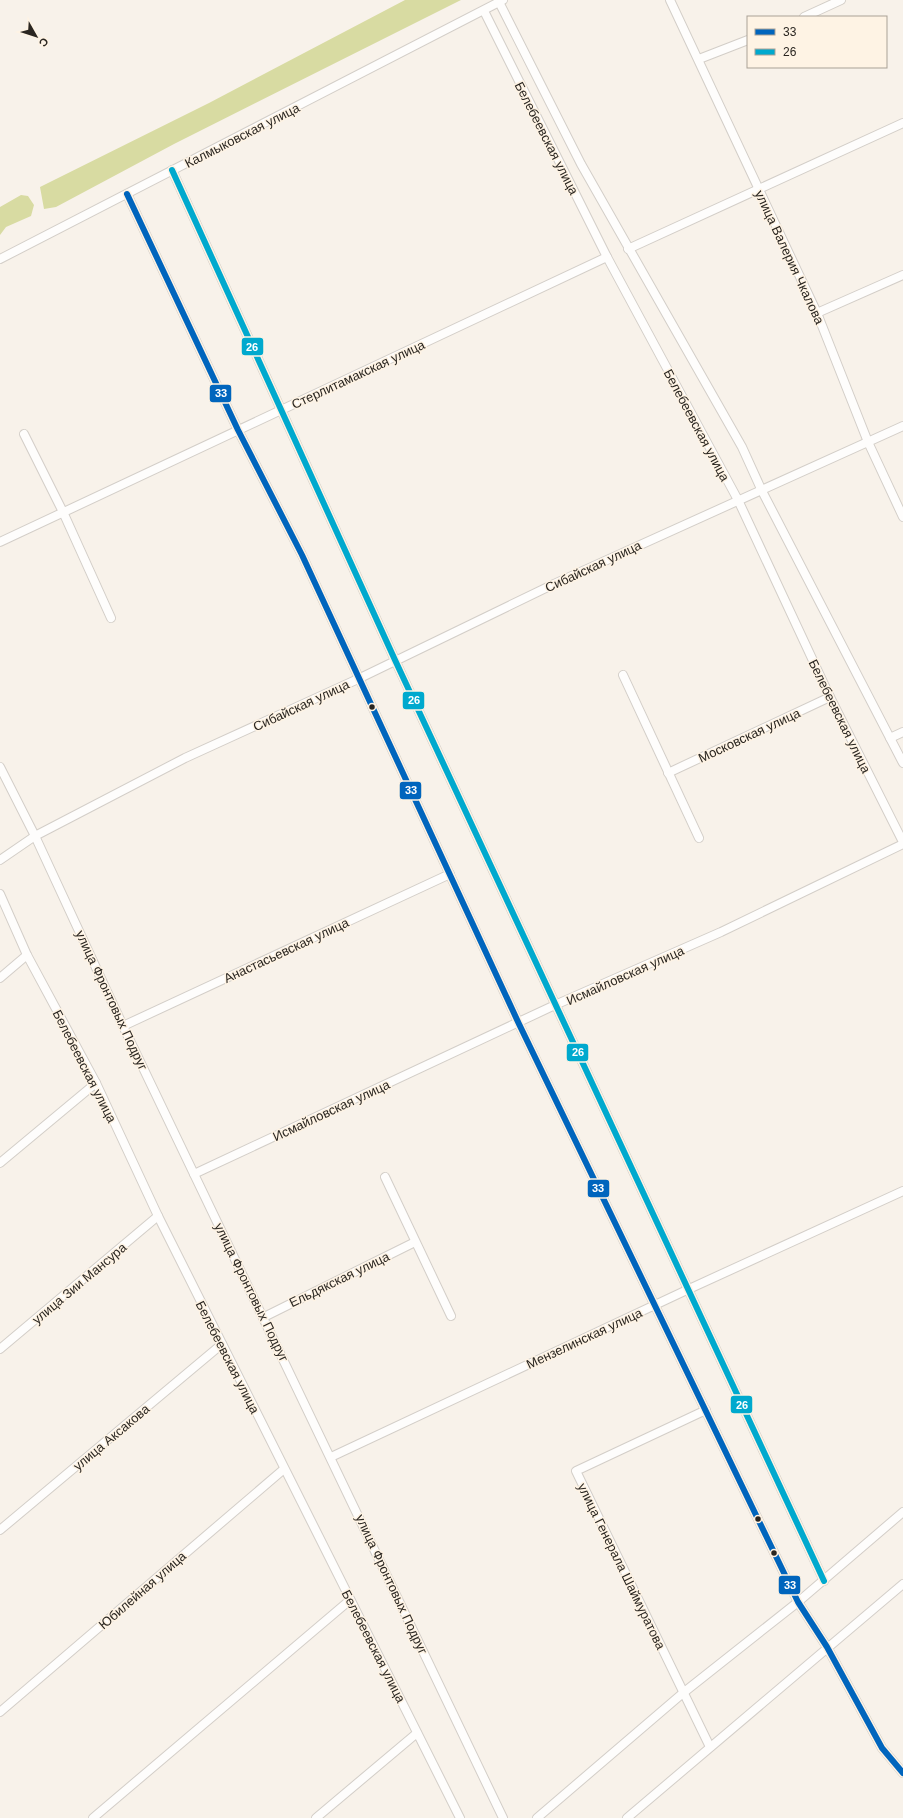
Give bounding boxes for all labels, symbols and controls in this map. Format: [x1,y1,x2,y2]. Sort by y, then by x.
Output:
north arrow [16,16,56,56]
legend [747,16,887,68]
text: 33 [783,25,797,39]
text: С [37,35,51,49]
text: 26 [783,45,797,59]
street label: Белебеевская улица [512,79,582,198]
street label: Калмыковская улица [182,100,303,171]
street label: улица Валерия Чкалова [752,188,828,327]
line badge: 26 [241,337,264,356]
street label: Стерлитамакская улица [289,337,428,412]
text: 26 [246,341,258,353]
street label: Белебеевская улица [661,367,733,484]
line badge: 33 [209,384,232,403]
text: 33 [215,387,227,399]
street label: Сибайская улица [543,537,644,595]
street label: Белебеевская улица [805,657,874,776]
street label: Сибайская улица [251,676,352,734]
line badge: 26 [402,691,425,710]
text: 26 [408,694,420,706]
unlabelled marker [367,702,377,712]
street label: Московская улица [696,705,803,766]
line badge: 33 [399,781,422,800]
text: 33 [405,784,417,796]
street label: Анастасьевская улица [221,915,352,986]
street label: улица Фронтовых Подруг [73,928,151,1073]
street label: Исмайловская улица [564,942,687,1008]
street label: Белебеевская улица [50,1007,120,1126]
line badge: 26 [566,1043,589,1062]
text: 26 [572,1046,584,1058]
street label: Исмайловская улица [270,1076,393,1144]
line badge: 33 [587,1179,610,1198]
text: 33 [592,1182,604,1194]
street label: улица Фронтовых Подруг [211,1220,292,1364]
street label: улица Зии Мансура [29,1239,130,1327]
street label: Ельдякская улица [287,1248,392,1310]
street label: Белебеевская улица [193,1298,263,1417]
street label: Мензелинская улица [524,1305,645,1372]
line badge: 26 [730,1395,753,1414]
text: 26 [736,1399,748,1411]
street label: улица Аксакова [70,1401,153,1474]
street label: улица Генерала Шаймуратова [575,1481,669,1652]
street label: улица Фронтовых Подруг [353,1512,431,1657]
unlabelled marker [753,1514,763,1524]
street label: Юбилейная улица [96,1548,190,1632]
unlabelled marker [769,1548,779,1558]
line badge: 33 [778,1575,801,1595]
text: 33 [784,1579,796,1591]
street label: Белебеевская улица [339,1587,409,1706]

